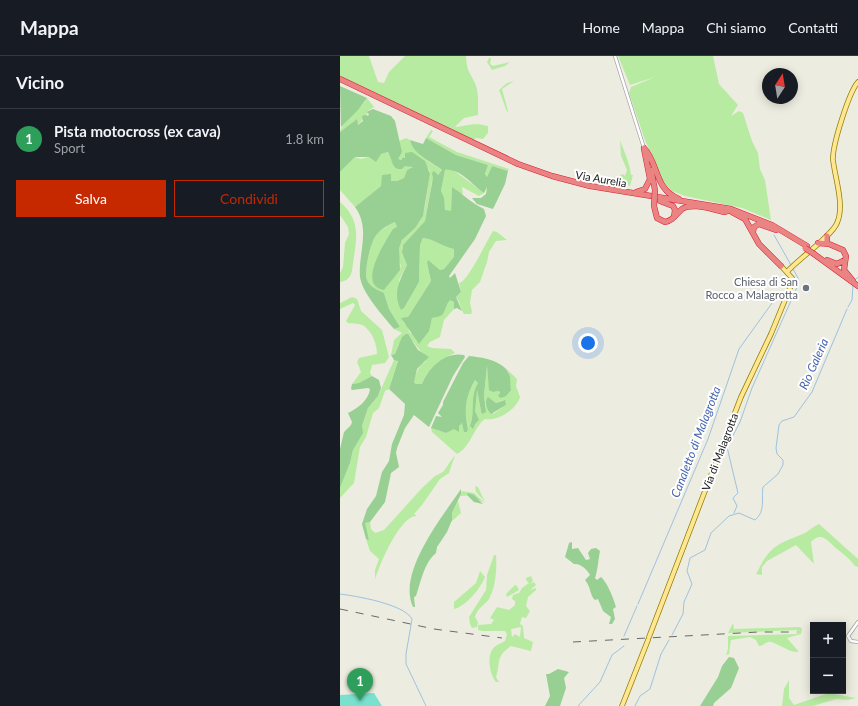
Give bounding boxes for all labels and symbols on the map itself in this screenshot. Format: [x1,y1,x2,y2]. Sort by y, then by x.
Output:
north arrow [762,68,798,104]
street label: Via Aurelia [574,168,628,189]
place label: Chiesa di San Rocco a Malagrotta [705,275,798,301]
marker: Chiesa di San Rocco a Malagrotta [801,283,811,293]
your location [578,333,598,353]
water label: Rio Galeria [796,336,831,392]
water label: Canaletto di Malagrotta [667,384,724,500]
street label: Via di Malagrotta [699,411,740,493]
pin: 1 [347,668,373,701]

